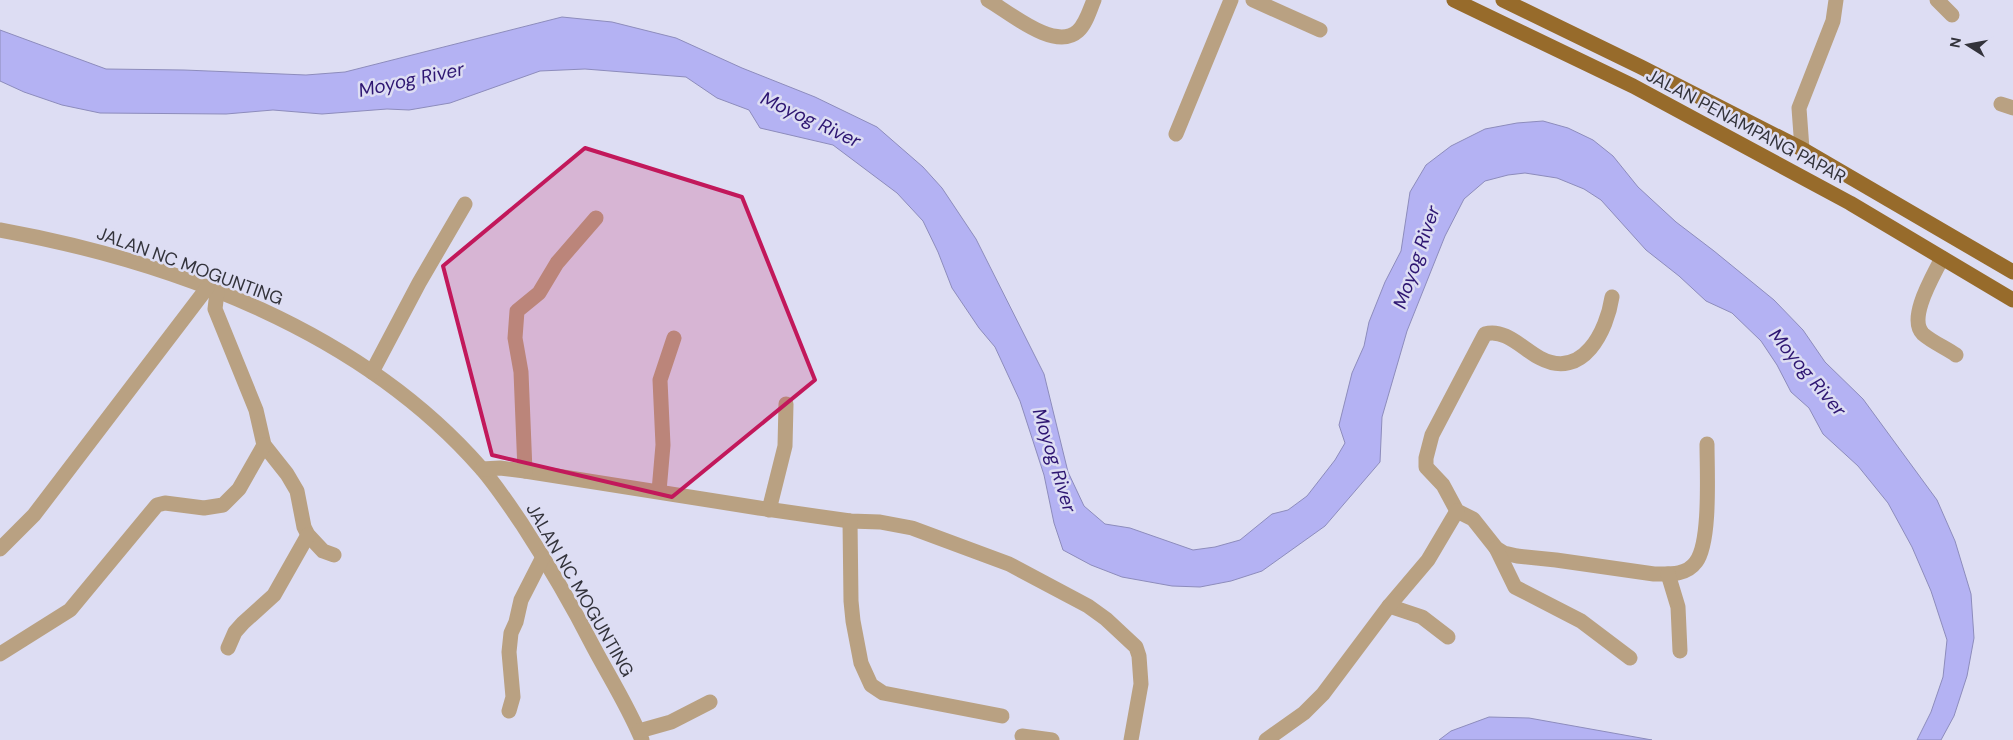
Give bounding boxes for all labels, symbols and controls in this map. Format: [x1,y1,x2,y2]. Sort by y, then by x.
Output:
north arrow [1943,20,1993,70]
text: N [1945,36,1965,49]
water label: Moyog River [356,56,467,103]
street label: JALAN PENAMPANG PAPAR [1642,63,1850,189]
water label: Moyog River [757,85,866,154]
water label: Moyog River [1387,201,1446,312]
street label: JALAN NC MOGUNTING [94,221,286,311]
water label: Moyog River [1763,323,1852,422]
water label: Moyog River [1027,405,1082,516]
street label: JALAN NC MOGUNTING [520,499,640,681]

